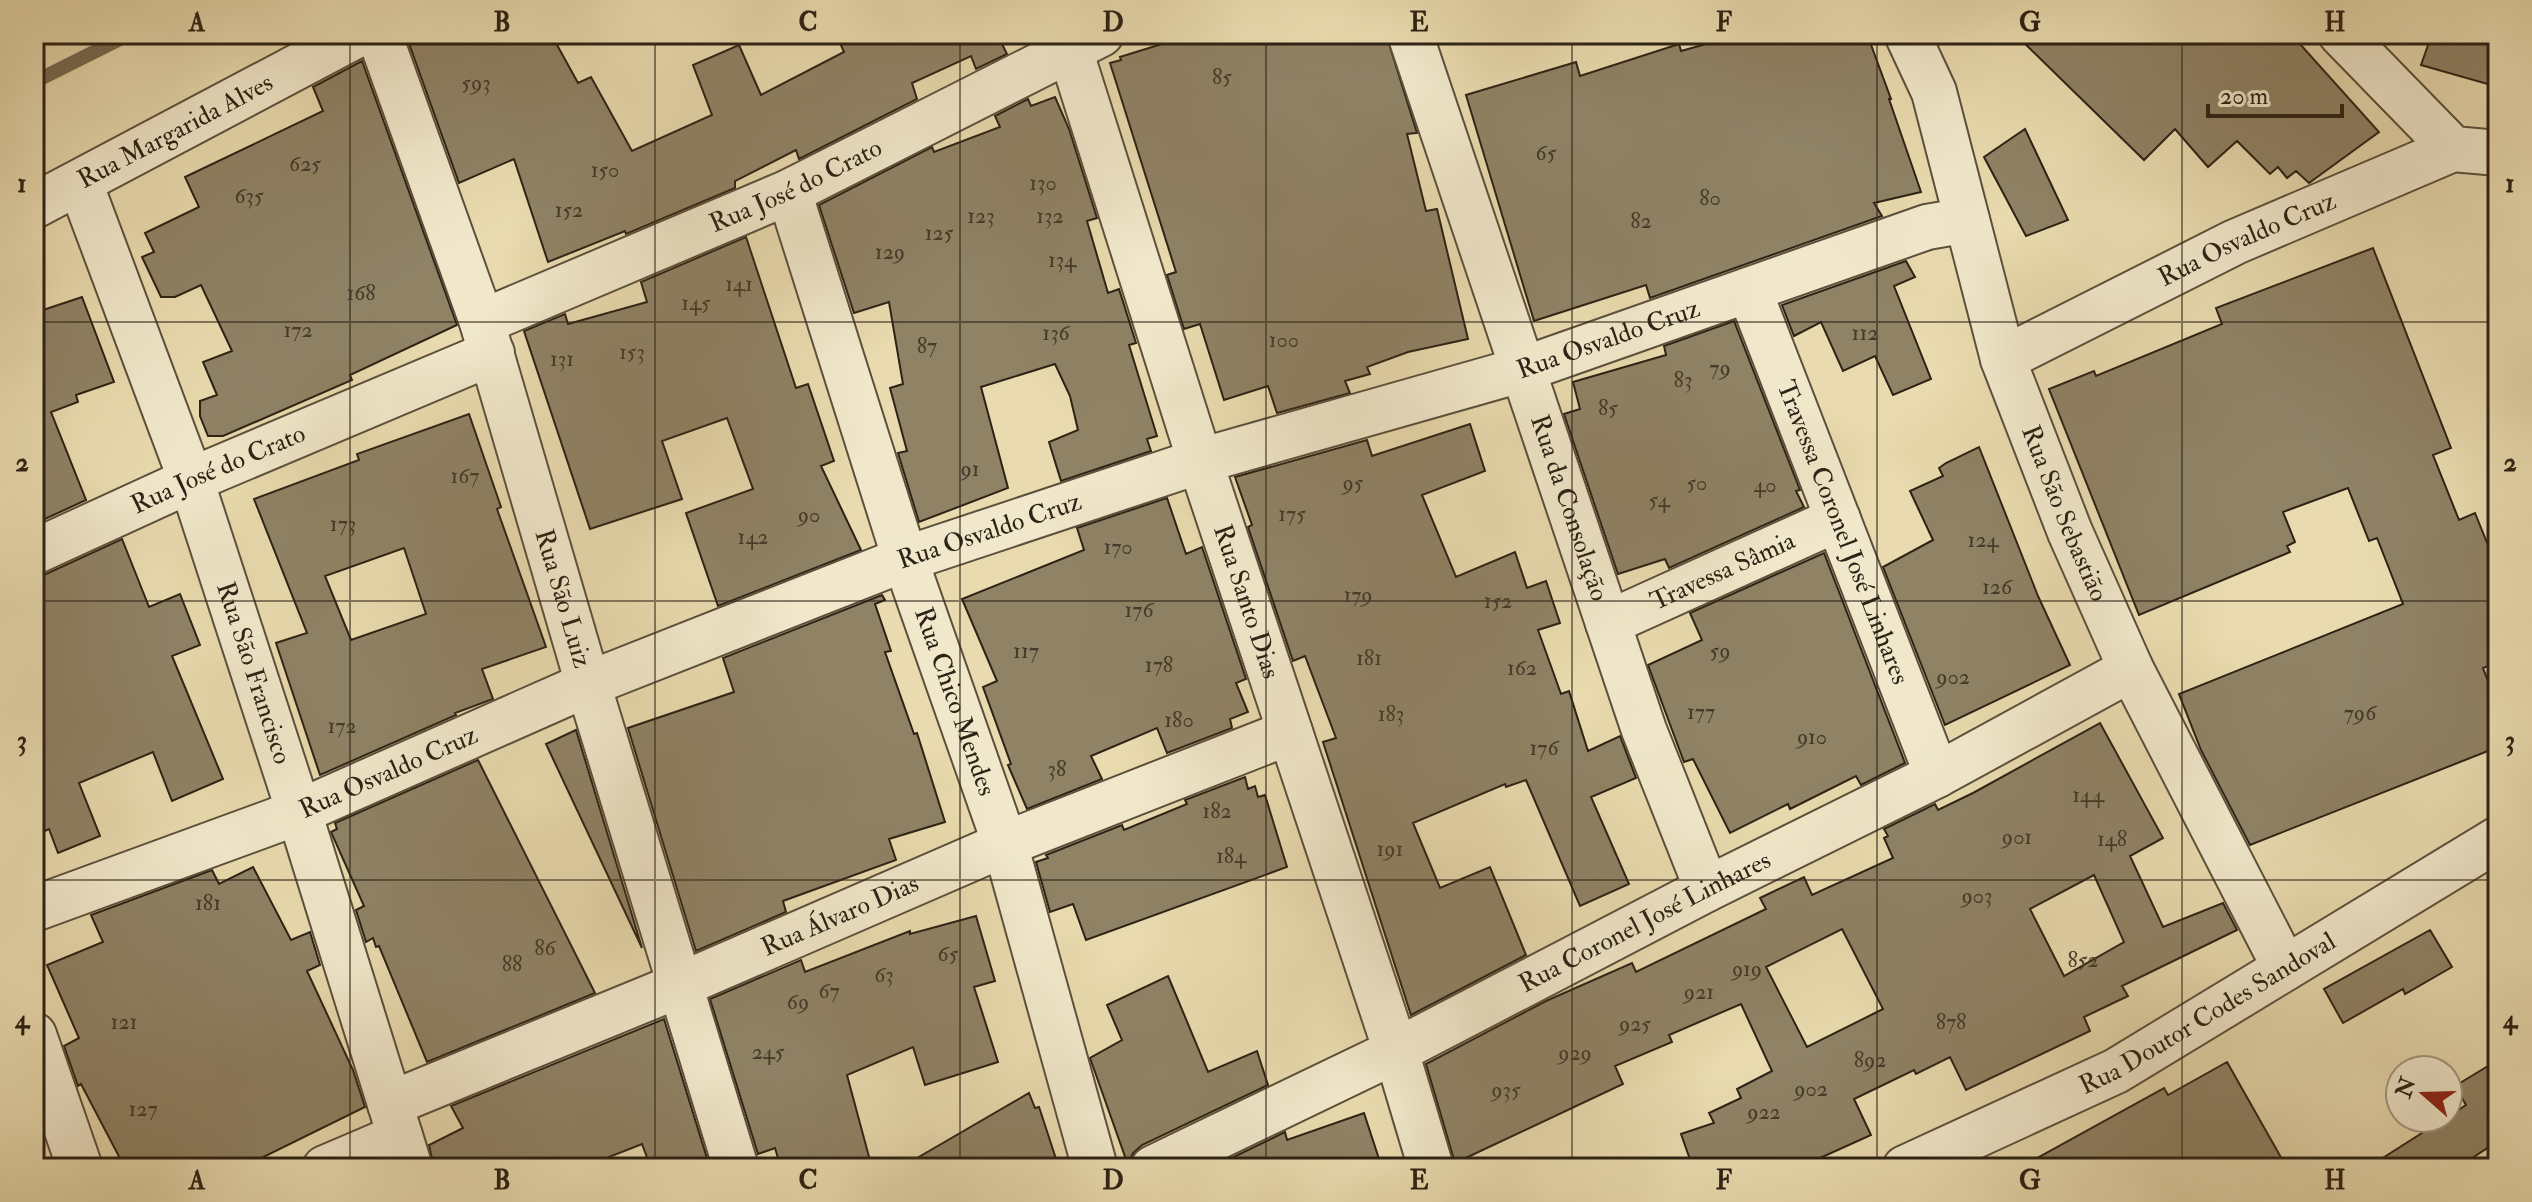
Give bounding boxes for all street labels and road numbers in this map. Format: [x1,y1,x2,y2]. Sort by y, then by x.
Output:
street label: Rua Margarida Alves [72,66,278,196]
street label: Rua José do Crato [705,132,887,240]
street label: Rua Osvaldo Cruz [2153,185,2341,294]
street label: Rua Osvaldo Cruz [1512,292,1704,386]
street label: Travessa Coronel José Linhares [1770,376,1916,689]
street label: Rua da Consolação [1523,411,1615,605]
street label: Rua José do Crato [126,418,310,521]
street label: Rua São Sebastião [2014,421,2115,607]
street label: Rua Osvaldo Cruz [893,485,1086,576]
street label: Rua Santo Dias [1206,520,1287,683]
street label: Travessa Sâmia [1645,524,1800,618]
street label: Rua São Luiz [528,525,599,672]
street label: Rua São Francisco [209,578,298,768]
street label: Rua Chico Mendes [907,603,1003,800]
street label: Rua Osvaldo Cruz [294,719,483,826]
street label: Rua Coronel José Linhares [1514,844,1776,1000]
street label: Rua Álvaro Dias [757,867,924,964]
street label: Rua Doutor Codes Sandoval [2074,925,2342,1102]

